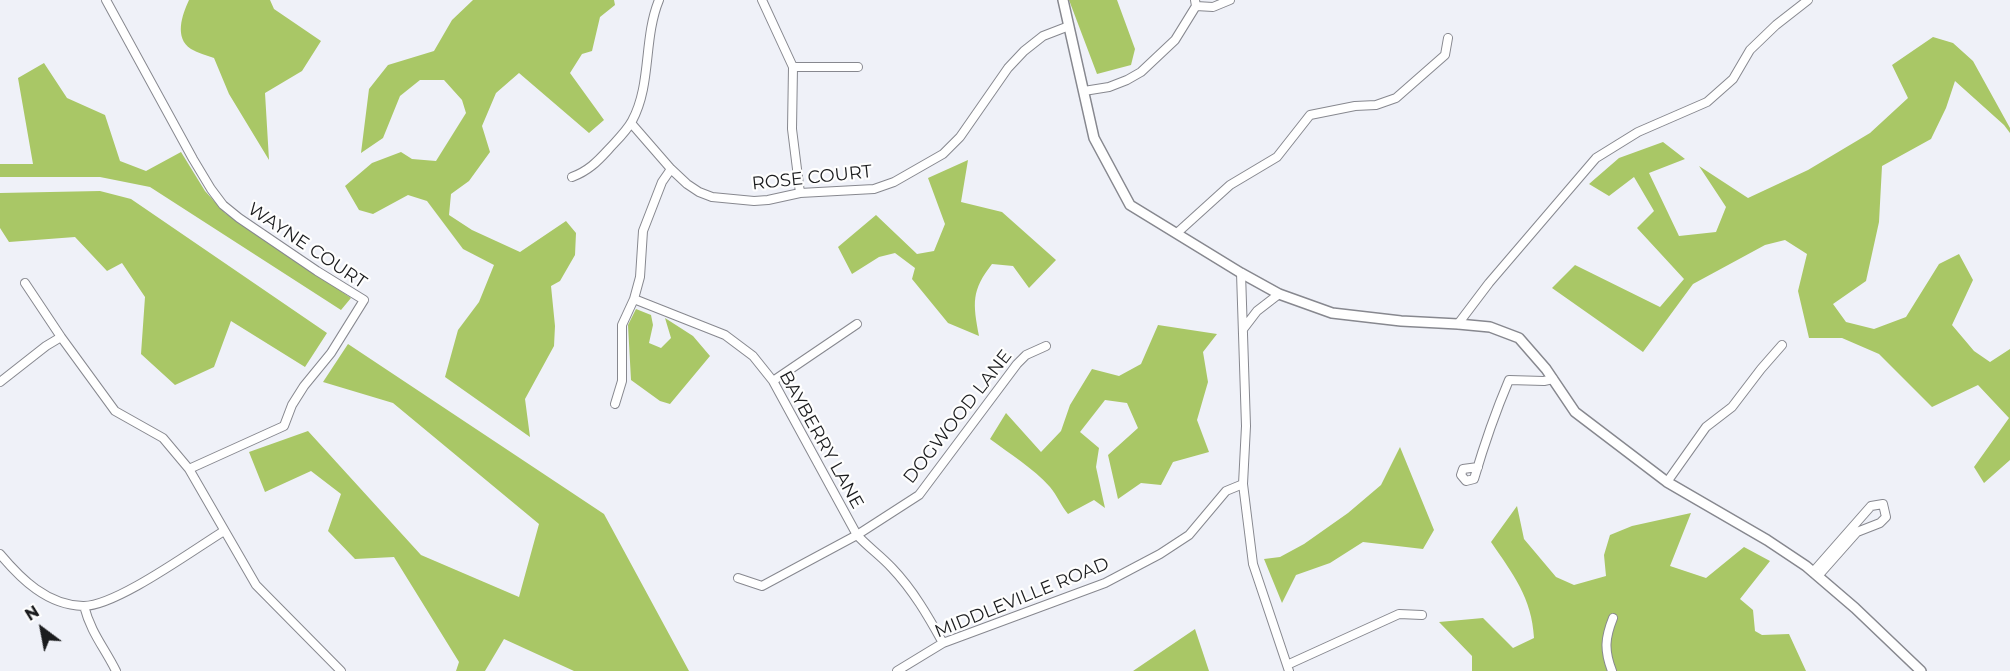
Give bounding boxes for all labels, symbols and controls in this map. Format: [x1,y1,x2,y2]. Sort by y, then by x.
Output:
street label: ROSE COURT [751,161,873,195]
street label: WAYNE COURT [244,198,370,294]
street label: DOGWOOD LANE [899,346,1017,488]
street label: BAYBERRY LANE [774,367,868,513]
street label: MIDDLEVILLE ROAD [932,553,1112,643]
north arrow [12,599,72,659]
text: N [22,602,43,625]

